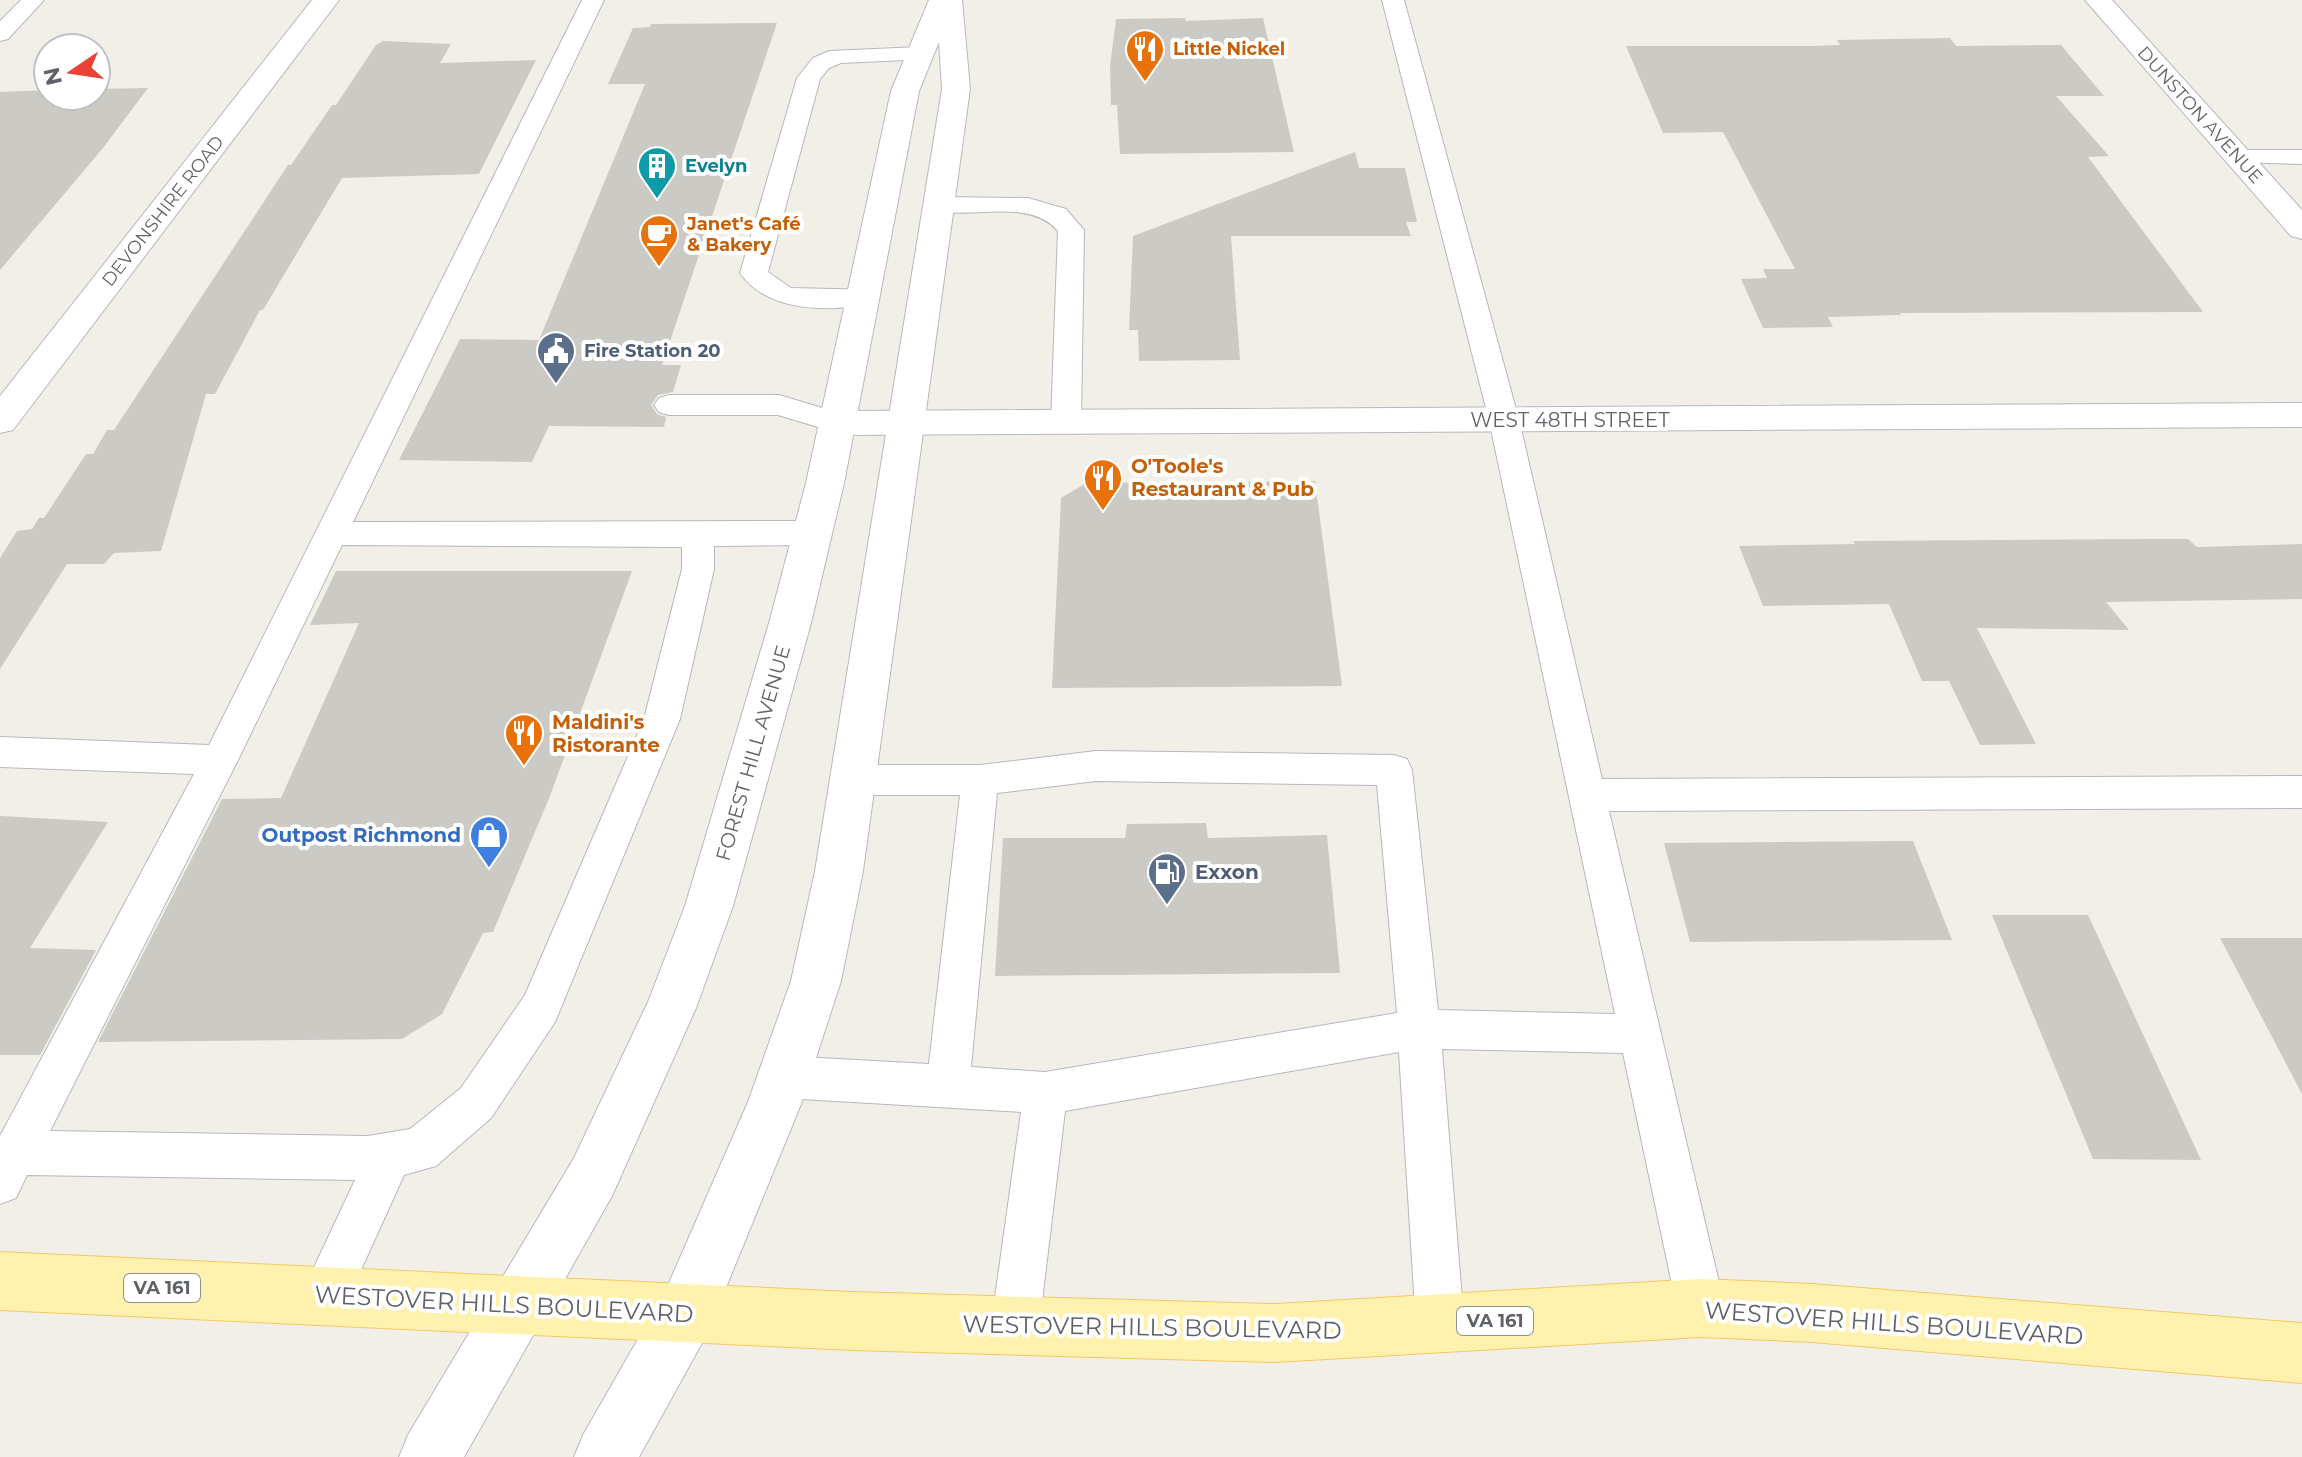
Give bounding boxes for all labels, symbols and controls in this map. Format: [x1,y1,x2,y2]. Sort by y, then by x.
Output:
restaurant icon: Little Nickel [1124,28,1166,83]
north arrow [32,32,112,112]
place label: Little Nickel [1173,38,1285,60]
street label: DUNSTON AVENUE [2133,42,2267,188]
text: N [38,65,68,88]
street label: DEVONSHIRE ROAD [97,131,229,291]
building icon: Evelyn [636,145,678,200]
place label: Evelyn [685,155,747,177]
cafe icon: Janet's Café & Bakery [638,213,680,268]
place label: Janet's Café & Bakery [686,213,801,256]
public building icon: Fire Station 20 [535,330,577,385]
place label: Fire Station 20 [584,340,720,362]
street label: WEST 48TH STREET [1470,408,1670,432]
place label: O'Toole's Restaurant & Pub [1131,454,1314,501]
restaurant icon: O'Toole's Restaurant & Pub [1082,457,1124,512]
street label: FOREST HILL AVENUE [711,642,795,864]
place label: Maldini's Ristorante [552,710,660,757]
restaurant icon: Maldini's Ristorante [503,712,545,767]
shop icon: Outpost Richmond [468,814,510,869]
place label: Outpost Richmond [262,823,461,847]
fuel station icon: Exxon [1146,851,1188,906]
place label: Exxon [1195,860,1259,884]
road number: VA 161 [124,1274,200,1302]
street label: WESTOVER HILLS BOULEVARD [314,1280,694,1328]
street label: WESTOVER HILLS BOULEVARD [1704,1295,2084,1351]
road number: VA 161 [1457,1307,1533,1335]
street label: WESTOVER HILLS BOULEVARD [962,1309,1342,1345]

